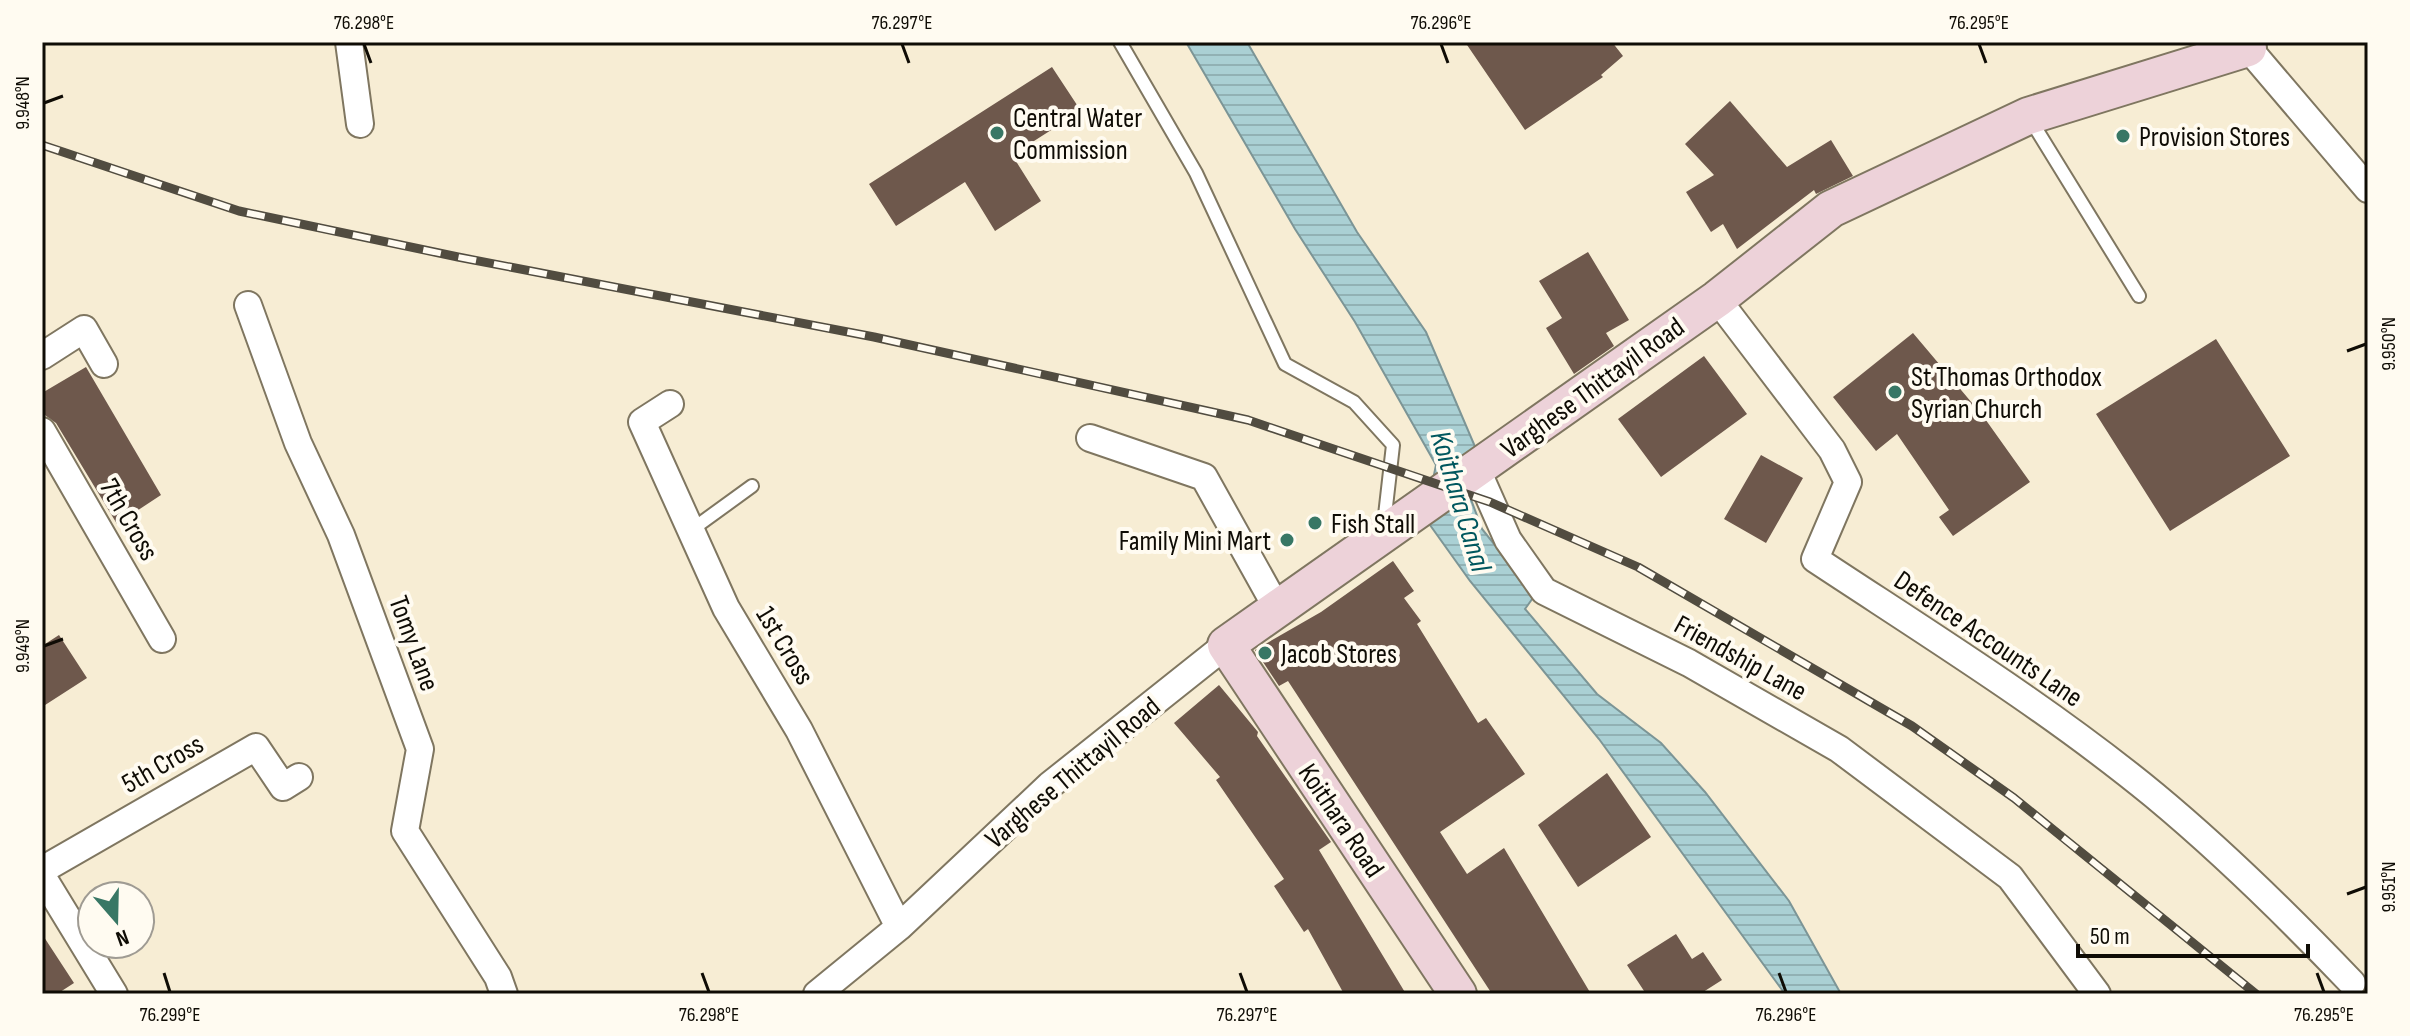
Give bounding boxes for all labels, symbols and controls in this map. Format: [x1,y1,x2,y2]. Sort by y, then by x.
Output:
text: 76.298°E [334,11,394,35]
text: 76.297°E [872,11,932,35]
text: 76.296°E [1411,11,1471,35]
text: 76.295°E [1949,11,2009,35]
text: 9.948°N [11,76,35,130]
place label: Central Water Commission [1013,102,1142,167]
place label: Provision Stores [2139,121,2290,154]
marker: Central Water Commission [988,124,1006,142]
marker: Provision Stores [2114,127,2132,145]
street label: Varghese Thittayil Road [1495,311,1691,466]
text: 9.950°N [2377,317,2401,371]
place label: St Thomas Orthodox Syrian Church [1911,361,2102,426]
marker: St Thomas Orthodox Syrian Church [1886,383,1904,401]
water label: Koithara Canal [1422,427,1499,577]
street label: 7th Cross [92,473,165,566]
place label: Fish Stall [1331,508,1415,541]
marker: Fish Stall [1306,514,1324,532]
place label: Family Mini Mart [1119,525,1271,558]
marker: Family Mini Mart [1278,531,1296,549]
street label: Defence Accounts Lane [1888,564,2089,714]
street label: Tomy Lane [381,592,446,696]
street label: 1st Cross [749,601,821,691]
street label: Friendship Lane [1668,608,1812,708]
text: 9.949°N [11,619,35,673]
place label: Jacob Stores [1280,638,1397,671]
marker: Jacob Stores [1256,644,1274,662]
street label: Varghese Thittayil Road [979,690,1167,856]
street label: 5th Cross [116,728,209,801]
street label: Koithara Road [1291,758,1391,884]
text: 9.951°N [2377,862,2401,912]
north arrow [76,880,156,960]
scale bar [2078,908,2308,958]
text: 50 m [2090,922,2130,951]
text: N [112,923,132,952]
text: 76.299°E [140,1003,200,1027]
text: 76.298°E [679,1003,739,1027]
text: 76.297°E [1217,1003,1277,1027]
text: 76.296°E [1756,1003,1816,1027]
text: 76.295°E [2294,1003,2354,1027]

